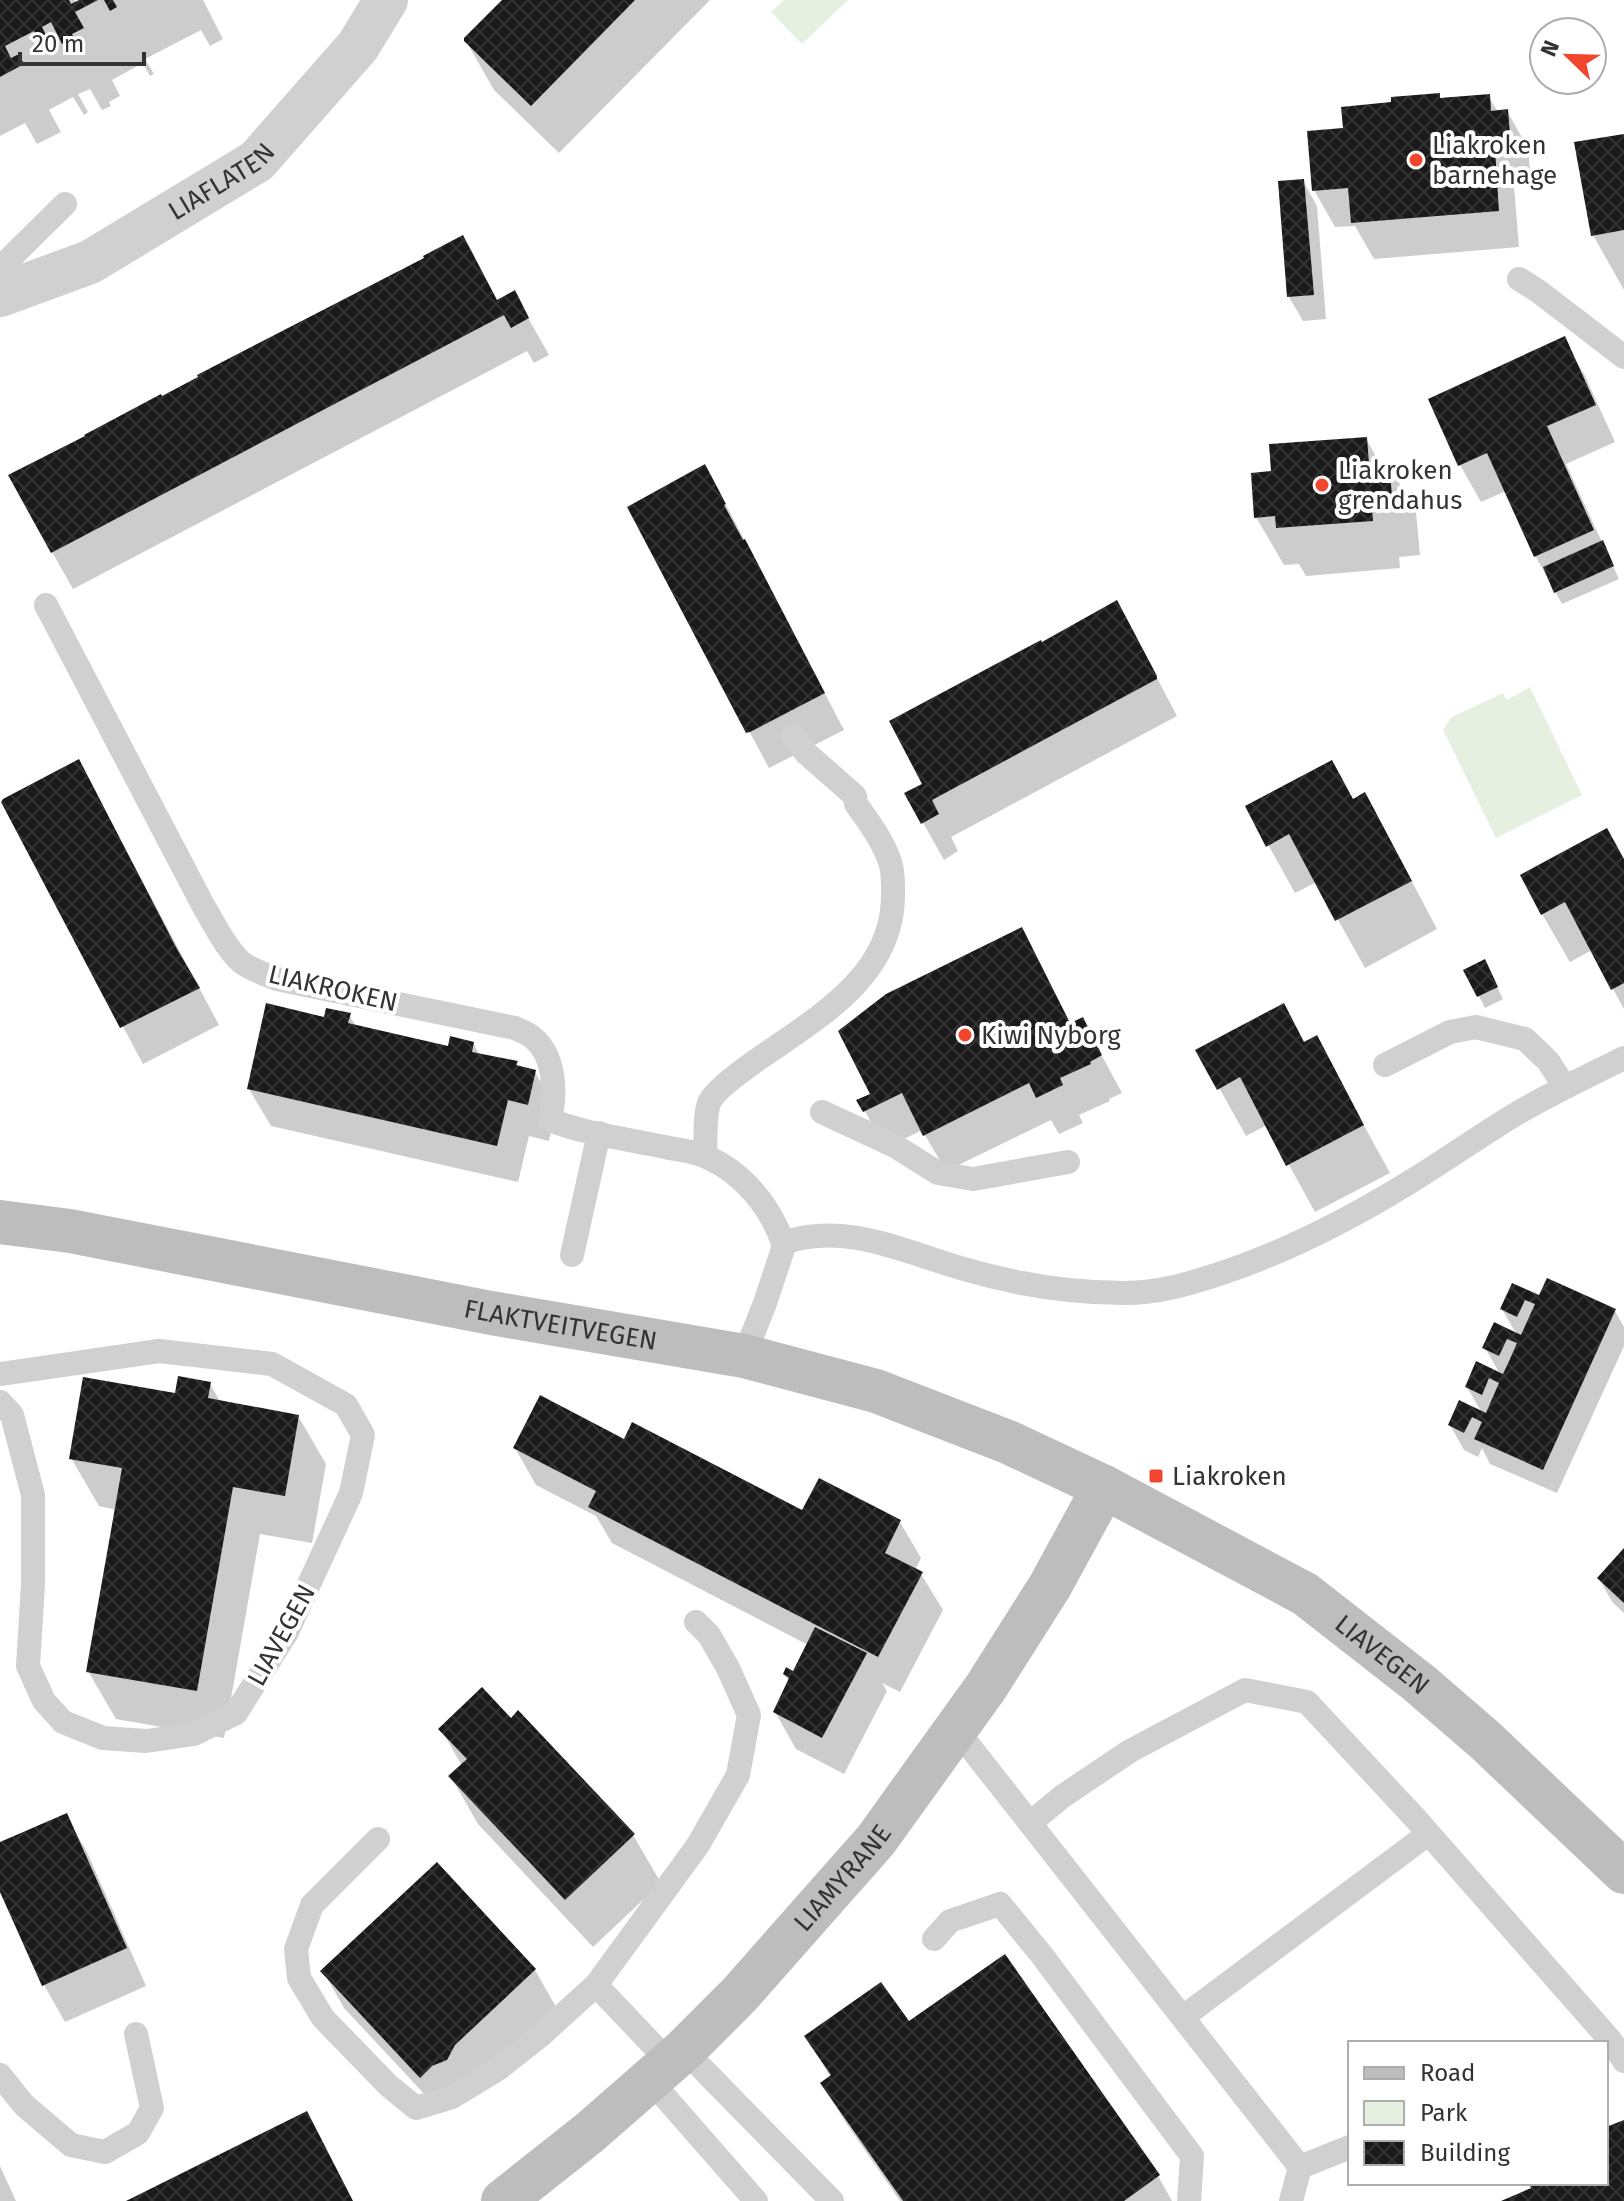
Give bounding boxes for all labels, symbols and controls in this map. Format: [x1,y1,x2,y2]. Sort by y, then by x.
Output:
scale bar [20,16,144,66]
north arrow [1528,16,1608,96]
text: 20 m [32,30,84,58]
text: N [1535,36,1565,60]
place label: Liakroken barnehage [1432,130,1557,191]
street label: LIAFLATEN [163,137,282,227]
marker: Liakroken barnehage [1407,151,1425,169]
place label: Liakroken grendahus [1338,455,1462,516]
marker: Liakroken grendahus [1313,476,1331,494]
street label: LIAKROKEN [265,959,400,1018]
place label: Kiwi Nyborg [981,1020,1121,1051]
marker: Kiwi Nyborg [956,1026,974,1044]
street label: FLAKTVEITVEGEN [461,1293,659,1357]
place label: Liakroken [1172,1461,1287,1492]
marker: Liakroken [1147,1467,1165,1485]
street label: LIAVEGEN [241,1579,322,1691]
street label: LIAVEGEN [1329,1608,1436,1701]
street label: LIAMYRANE [788,1819,898,1938]
legend [1348,2041,1608,2185]
text: Road [1420,2059,1475,2087]
text: Park [1420,2099,1468,2127]
text: Building [1420,2139,1510,2167]

